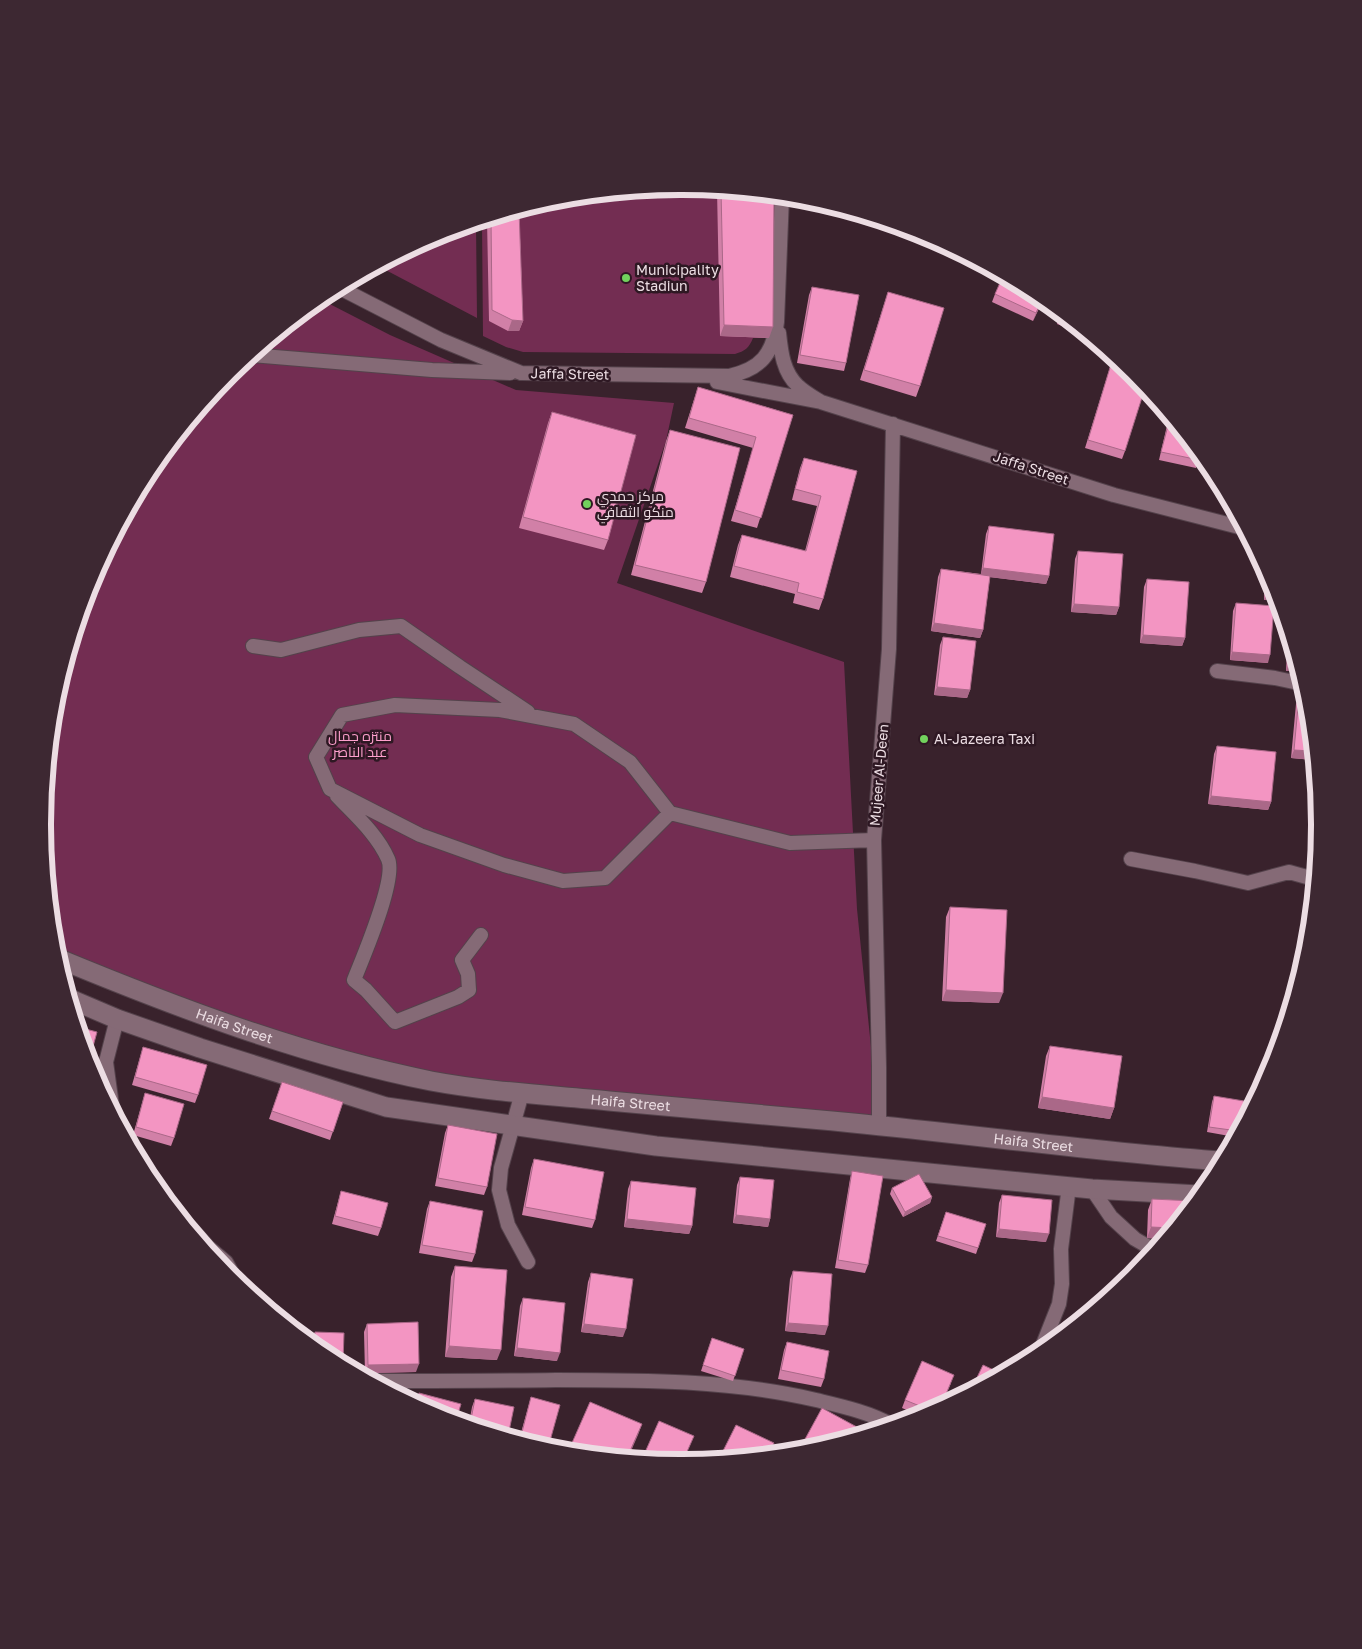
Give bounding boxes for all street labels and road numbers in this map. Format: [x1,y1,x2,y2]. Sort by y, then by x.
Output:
street label: Jaffa Street [531,364,609,383]
street label: Jaffa Street [991,447,1071,488]
street label: Mujeer Al-Deen [866,723,891,827]
street label: Haifa Street [194,1004,275,1047]
street label: Haifa Street [590,1090,671,1114]
street label: Haifa Street [993,1129,1074,1155]

